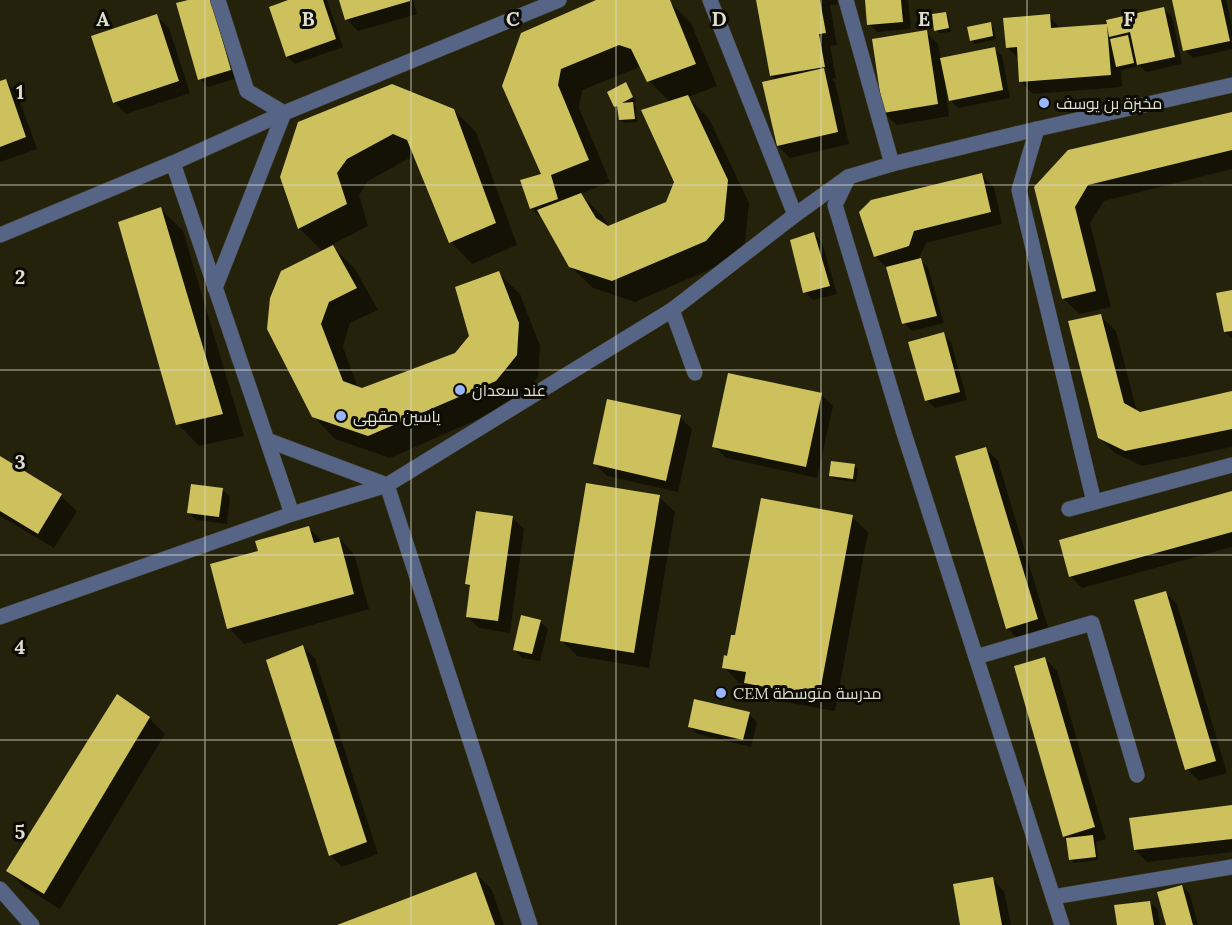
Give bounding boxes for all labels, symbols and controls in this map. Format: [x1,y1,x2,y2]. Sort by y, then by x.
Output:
text: A [96,6,110,31]
text: B [301,6,315,31]
text: C [506,6,520,31]
text: D [711,6,727,31]
text: E [918,6,930,31]
text: F [1123,6,1135,31]
text: 1 [16,79,24,104]
place label: مخبزة بن یوسف [1056,93,1162,114]
marker: مخبزة بن یوسف [1037,96,1051,110]
text: 2 [15,264,25,289]
place label: عند سعدان [472,380,546,401]
marker: عند سعدان [453,383,467,397]
place label: ياسين مقهى [353,406,441,427]
marker: ياسين مقهى [334,409,348,423]
text: 3 [14,449,26,474]
text: 4 [15,634,26,659]
place label: CEM مدرسة متوسطة [733,683,881,703]
marker: CEM مدرسة متوسطة [714,686,728,700]
text: 5 [15,819,26,844]

